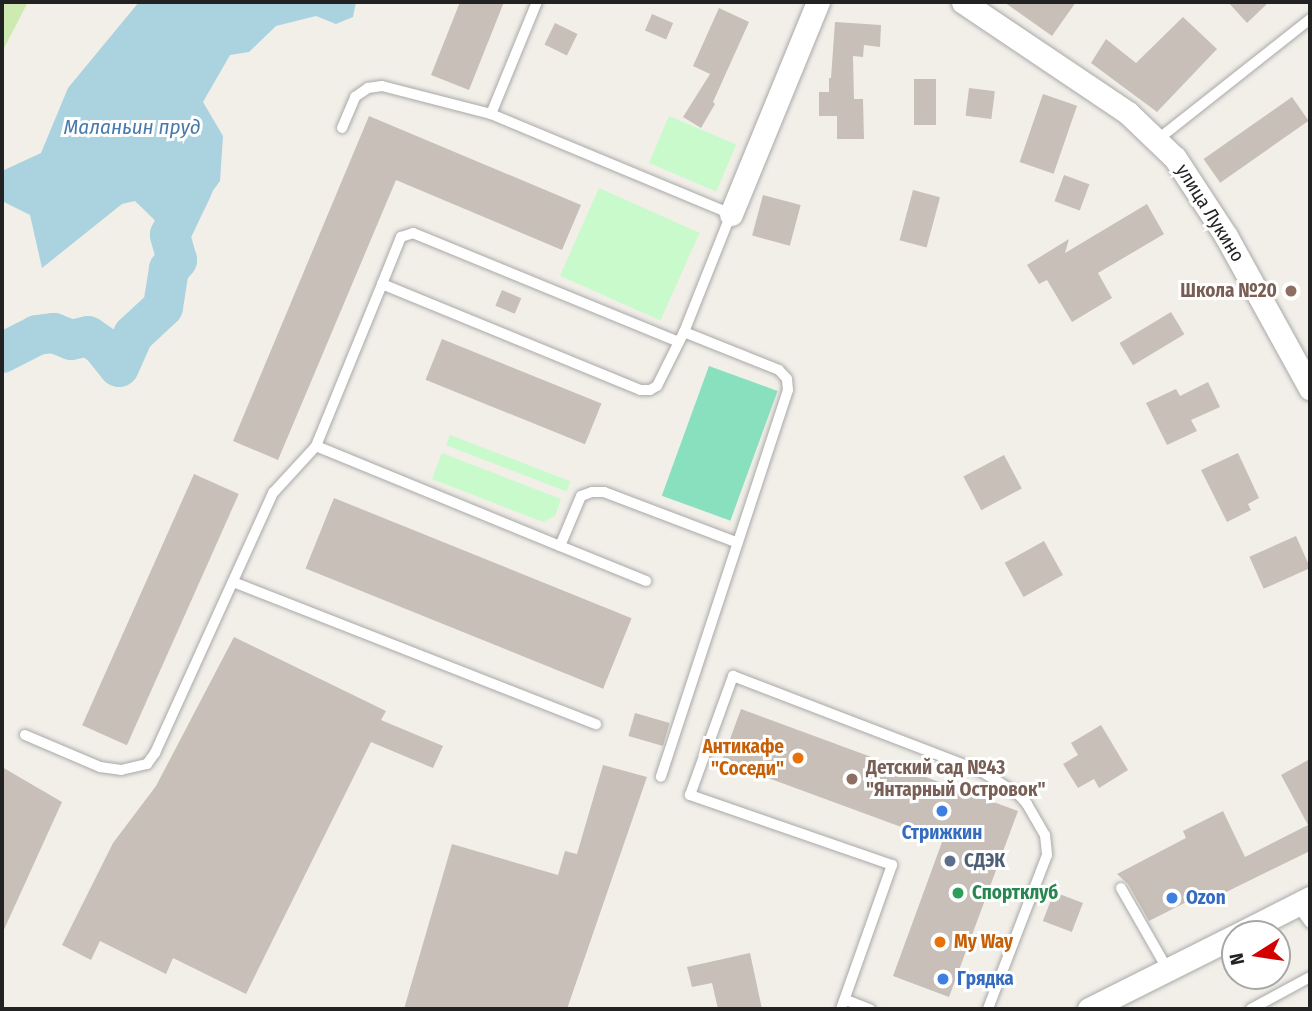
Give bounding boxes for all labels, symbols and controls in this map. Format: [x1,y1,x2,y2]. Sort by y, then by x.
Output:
water label: Маланьин пруд [63,114,201,140]
street label: улица Лукино [1171,160,1249,266]
place label: Школа №20 [1180,280,1277,302]
marker: Школа №20 [1283,283,1299,299]
place label: Антикафе "Соседи" [702,736,784,780]
marker: Антикафе "Соседи" [790,750,806,766]
place label: Детский сад №43 "Янтарный Островок" [866,757,1046,801]
marker: Детский сад №43 "Янтарный Островок" [844,771,860,787]
marker: Стрижкин [934,803,950,819]
place label: Стрижкин [902,822,982,844]
place label: СДЭК [964,850,1005,872]
marker: СДЭК [942,853,958,869]
place label: Спортклуб [972,882,1058,904]
marker: Спортклуб [950,885,966,901]
place label: Ozon [1186,887,1226,909]
marker: Ozon [1164,890,1180,906]
north arrow [1221,920,1291,990]
place label: My Way [954,931,1013,953]
marker: My Way [932,934,948,950]
text: N [1224,951,1249,967]
place label: Грядка [957,968,1014,990]
marker: Грядка [935,971,951,987]

